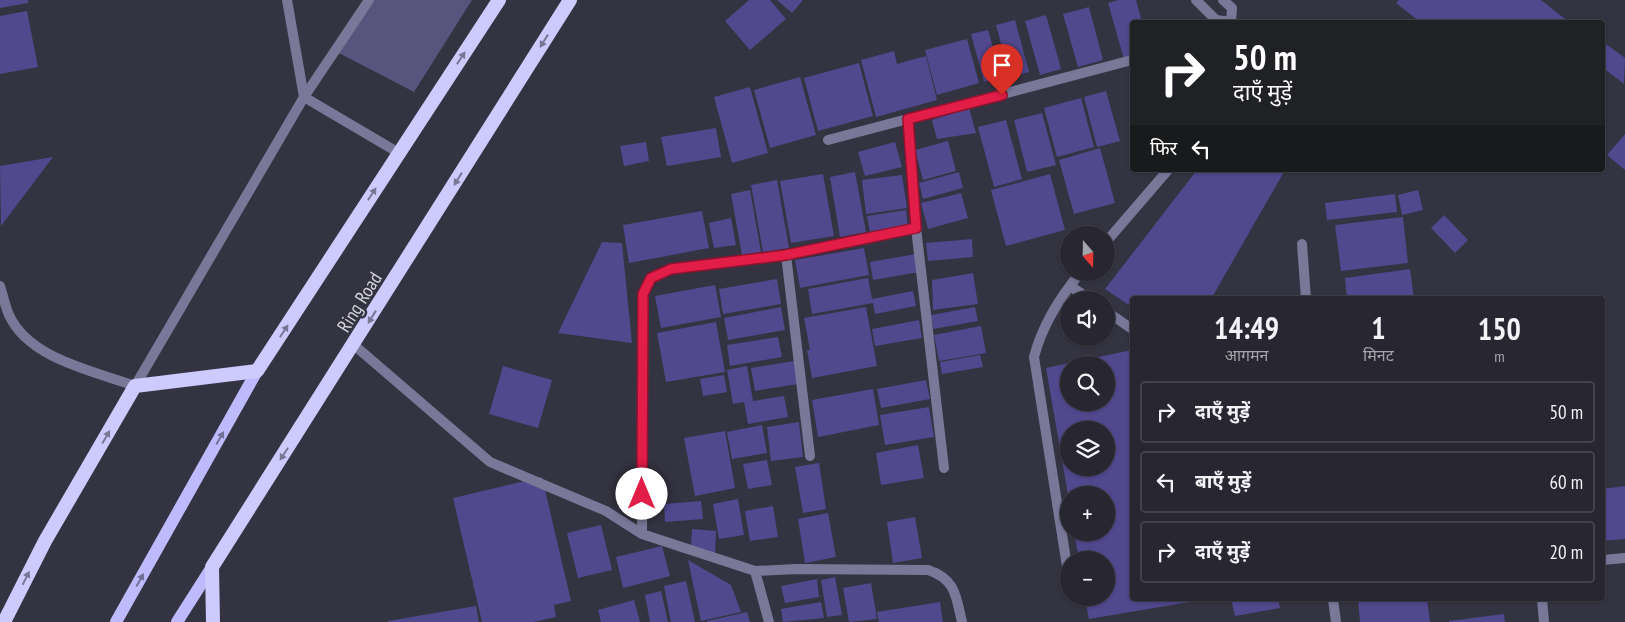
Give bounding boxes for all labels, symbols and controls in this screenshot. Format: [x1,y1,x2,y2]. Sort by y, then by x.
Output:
text: 50 m [1233,34,1297,80]
one-way arrow [540,35,549,48]
icon: right [1150,40,1215,105]
pin [981,44,1023,95]
one-way arrow [456,51,466,65]
icon: arrive [988,51,1016,79]
text: दाएँ मुड़ें [1233,78,1292,106]
icon: left [1187,135,1215,163]
text: फिर [1150,136,1177,160]
one-way arrow [453,172,463,186]
one-way arrow [368,188,377,201]
north arrow [1060,226,1115,281]
map controls [1060,226,1115,606]
street label: Ring Road [331,268,387,336]
button: sound [1060,291,1115,346]
text: 14:49 [1214,308,1279,347]
text: 1 [1371,308,1386,347]
text: 150 [1478,309,1521,348]
one-way arrow [367,310,376,323]
one-way arrow [279,324,289,337]
text: आगमन [1225,345,1268,365]
text: मिनट [1363,345,1394,365]
text: m [1494,346,1505,366]
button: search [1060,356,1115,411]
icon: right [1152,398,1180,426]
text: दाएँ मुड़ें [1195,399,1250,423]
text: 50 m [1550,400,1583,424]
button: layers [1060,421,1115,476]
one-way arrow [101,430,110,443]
one-way arrow [215,431,224,445]
one-way arrow [280,447,289,460]
position arrow [615,467,667,519]
icon: left [1152,468,1180,496]
text: बाएँ मुड़ें [1195,469,1251,493]
text: 60 m [1550,470,1583,494]
button: + [1060,486,1115,541]
icon: right [1152,538,1180,566]
text: दाएँ मुड़ें [1195,539,1250,563]
text: 20 m [1550,540,1583,564]
button: − [1060,551,1115,606]
one-way arrow [22,571,30,586]
one-way arrow [136,572,144,587]

